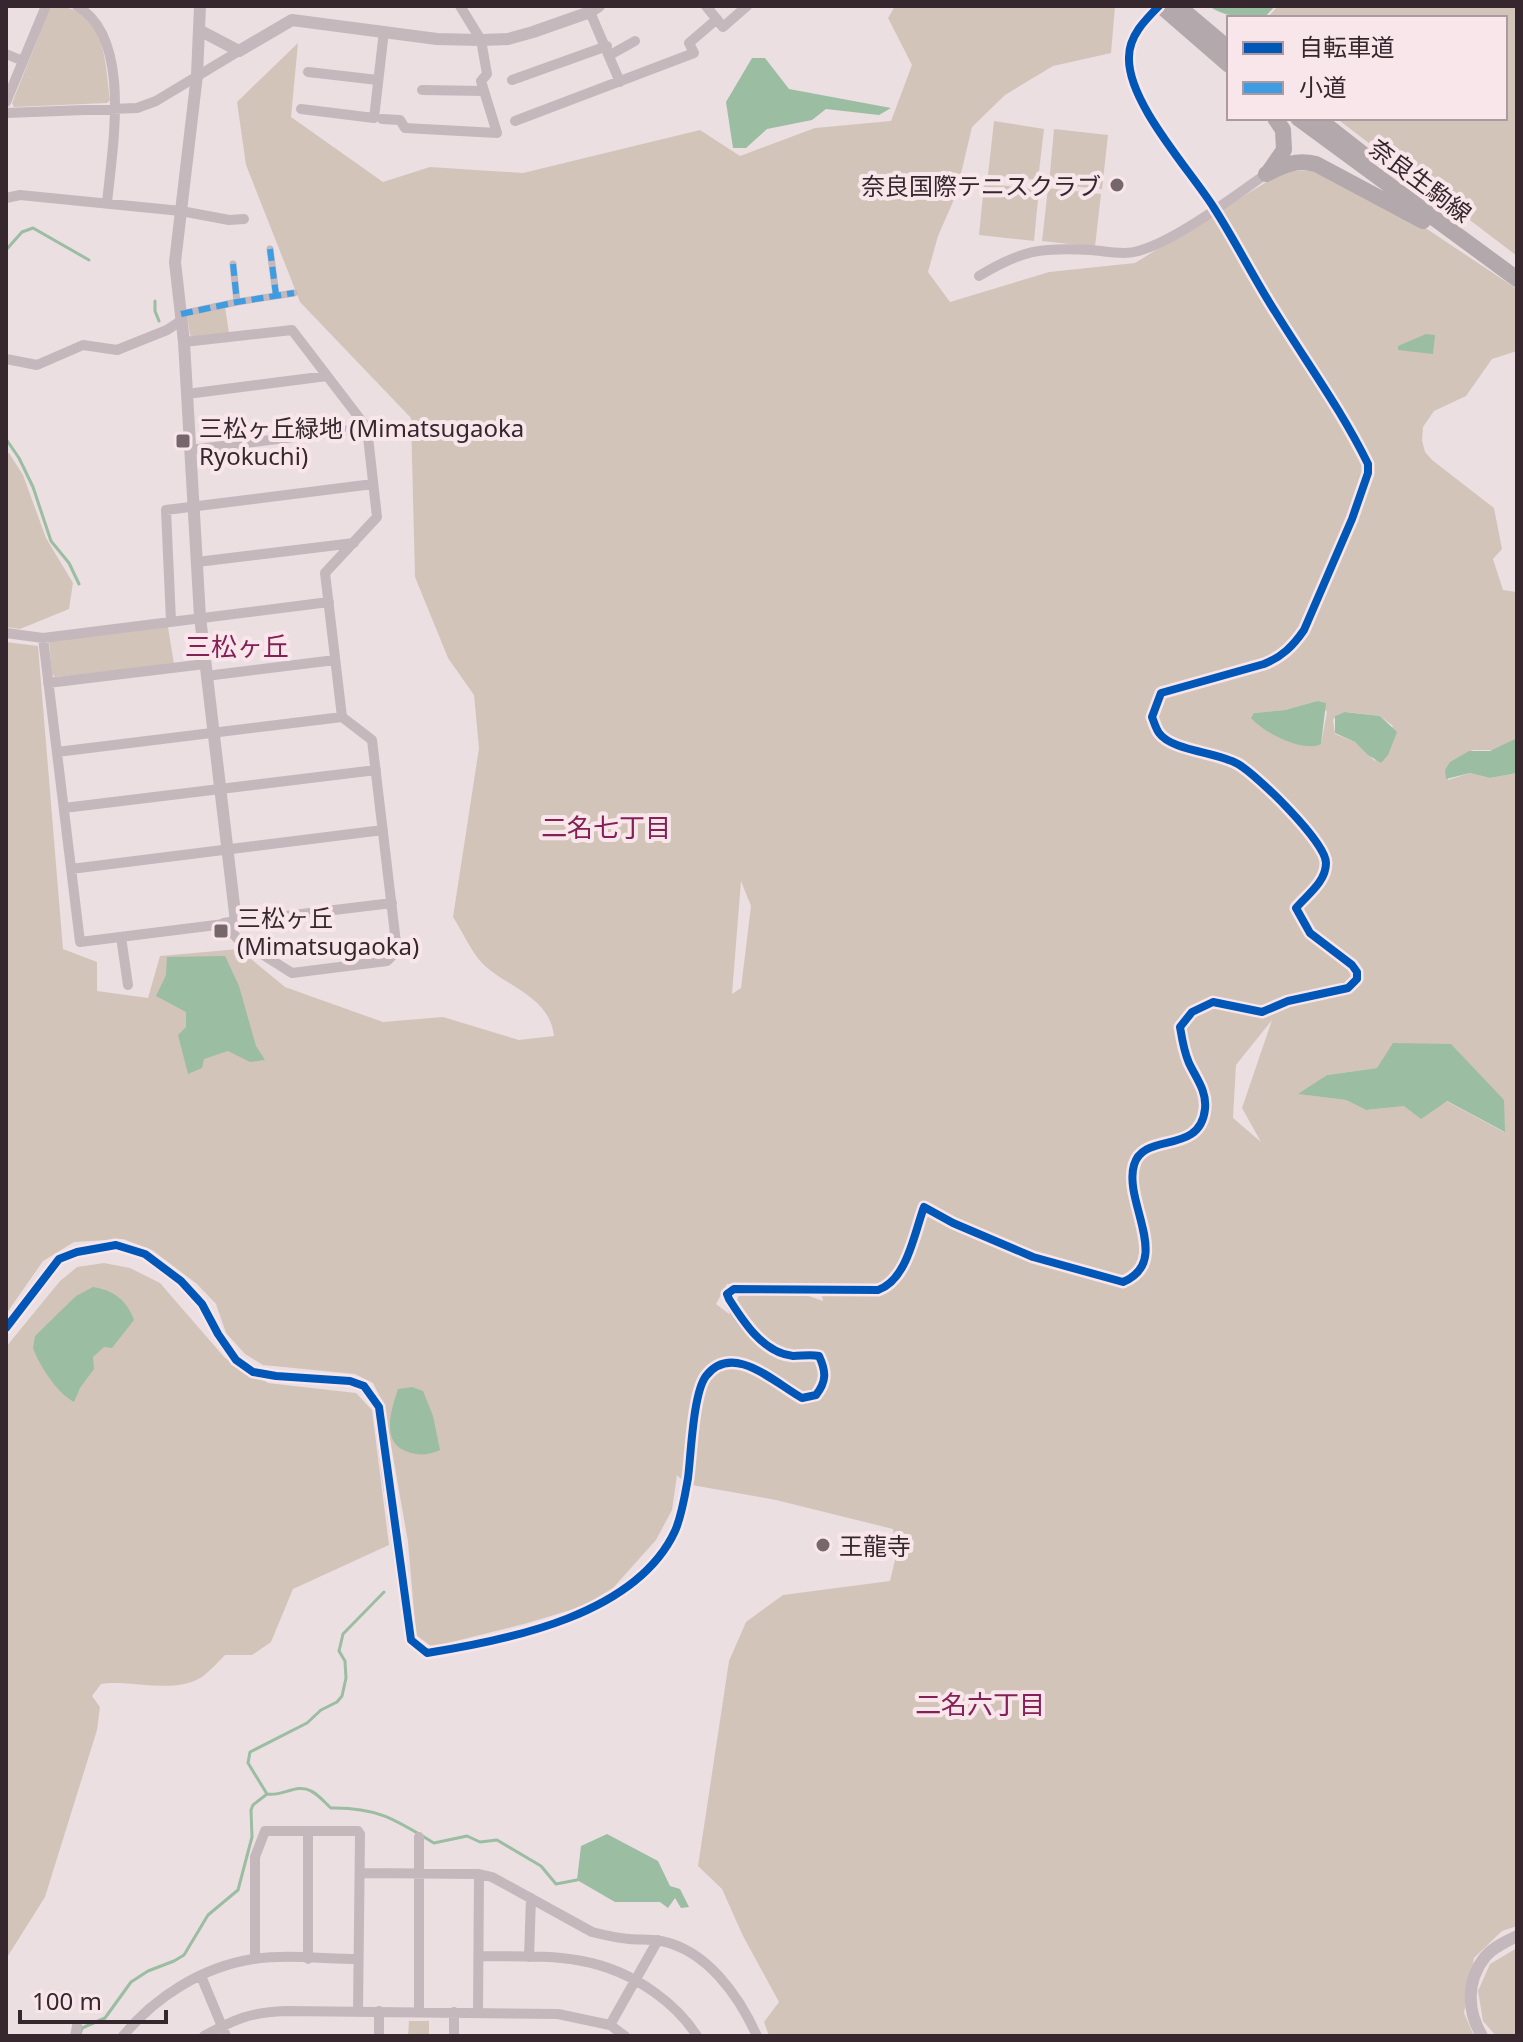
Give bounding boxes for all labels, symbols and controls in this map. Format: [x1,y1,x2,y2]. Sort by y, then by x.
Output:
legend [1227,16,1507,120]
text: 自転車道 [1299,30,1395,63]
text: 小道 [1299,70,1347,103]
street label: 奈良生駒線 [1363,131,1479,229]
place label: 奈良国際テニスクラブ [861,169,1101,202]
marker: 奈良国際テニスクラブ [1108,176,1126,194]
place label: 三松ヶ丘緑地 (Mimatsugaoka Ryokuchi) [199,411,524,472]
marker: 三松ヶ丘緑地 (Mimatsugaoka Ryokuchi) [174,432,192,450]
district label: 三松ヶ丘 [185,628,289,664]
district label: 二名七丁目 [541,809,671,845]
place label: 三松ヶ丘 (Mimatsugaoka) [237,901,419,962]
marker: 三松ヶ丘 (Mimatsugaoka) [212,922,230,940]
place label: 王龍寺 [839,1529,911,1562]
marker: 王龍寺 [814,1536,832,1554]
district label: 二名六丁目 [915,1686,1045,1722]
scale bar [20,1974,166,2024]
text: 100 m [32,1984,102,2017]

